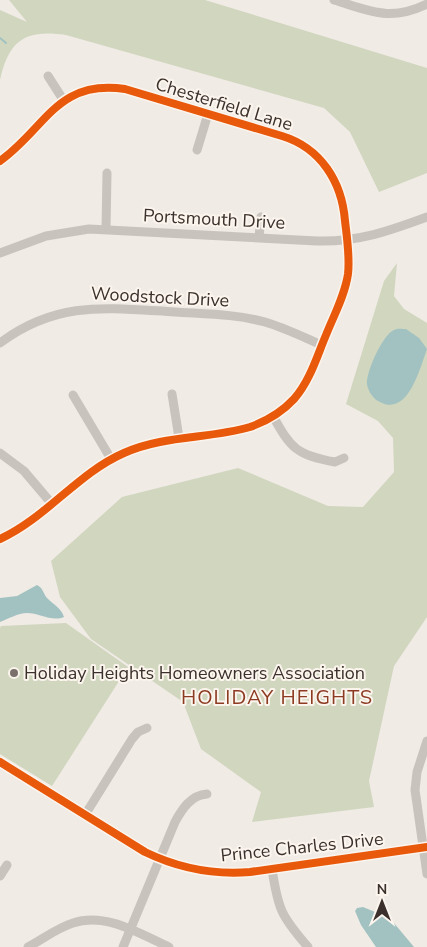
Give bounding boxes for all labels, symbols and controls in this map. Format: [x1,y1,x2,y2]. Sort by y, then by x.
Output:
street label: Chesterfield Lane [152,72,296,136]
street label: Portsmouth Drive [142,203,286,235]
street label: Woodstock Drive [90,281,230,313]
place label: Holiday Heights Homeowners Association [24,661,365,685]
marker: Holiday Heights Homeowners Association [8,667,20,679]
district label: HOLIDAY HEIGHTS [181,684,373,711]
street label: Prince Charles Drive [219,827,385,867]
north arrow [357,877,407,927]
text: N [377,880,387,899]

